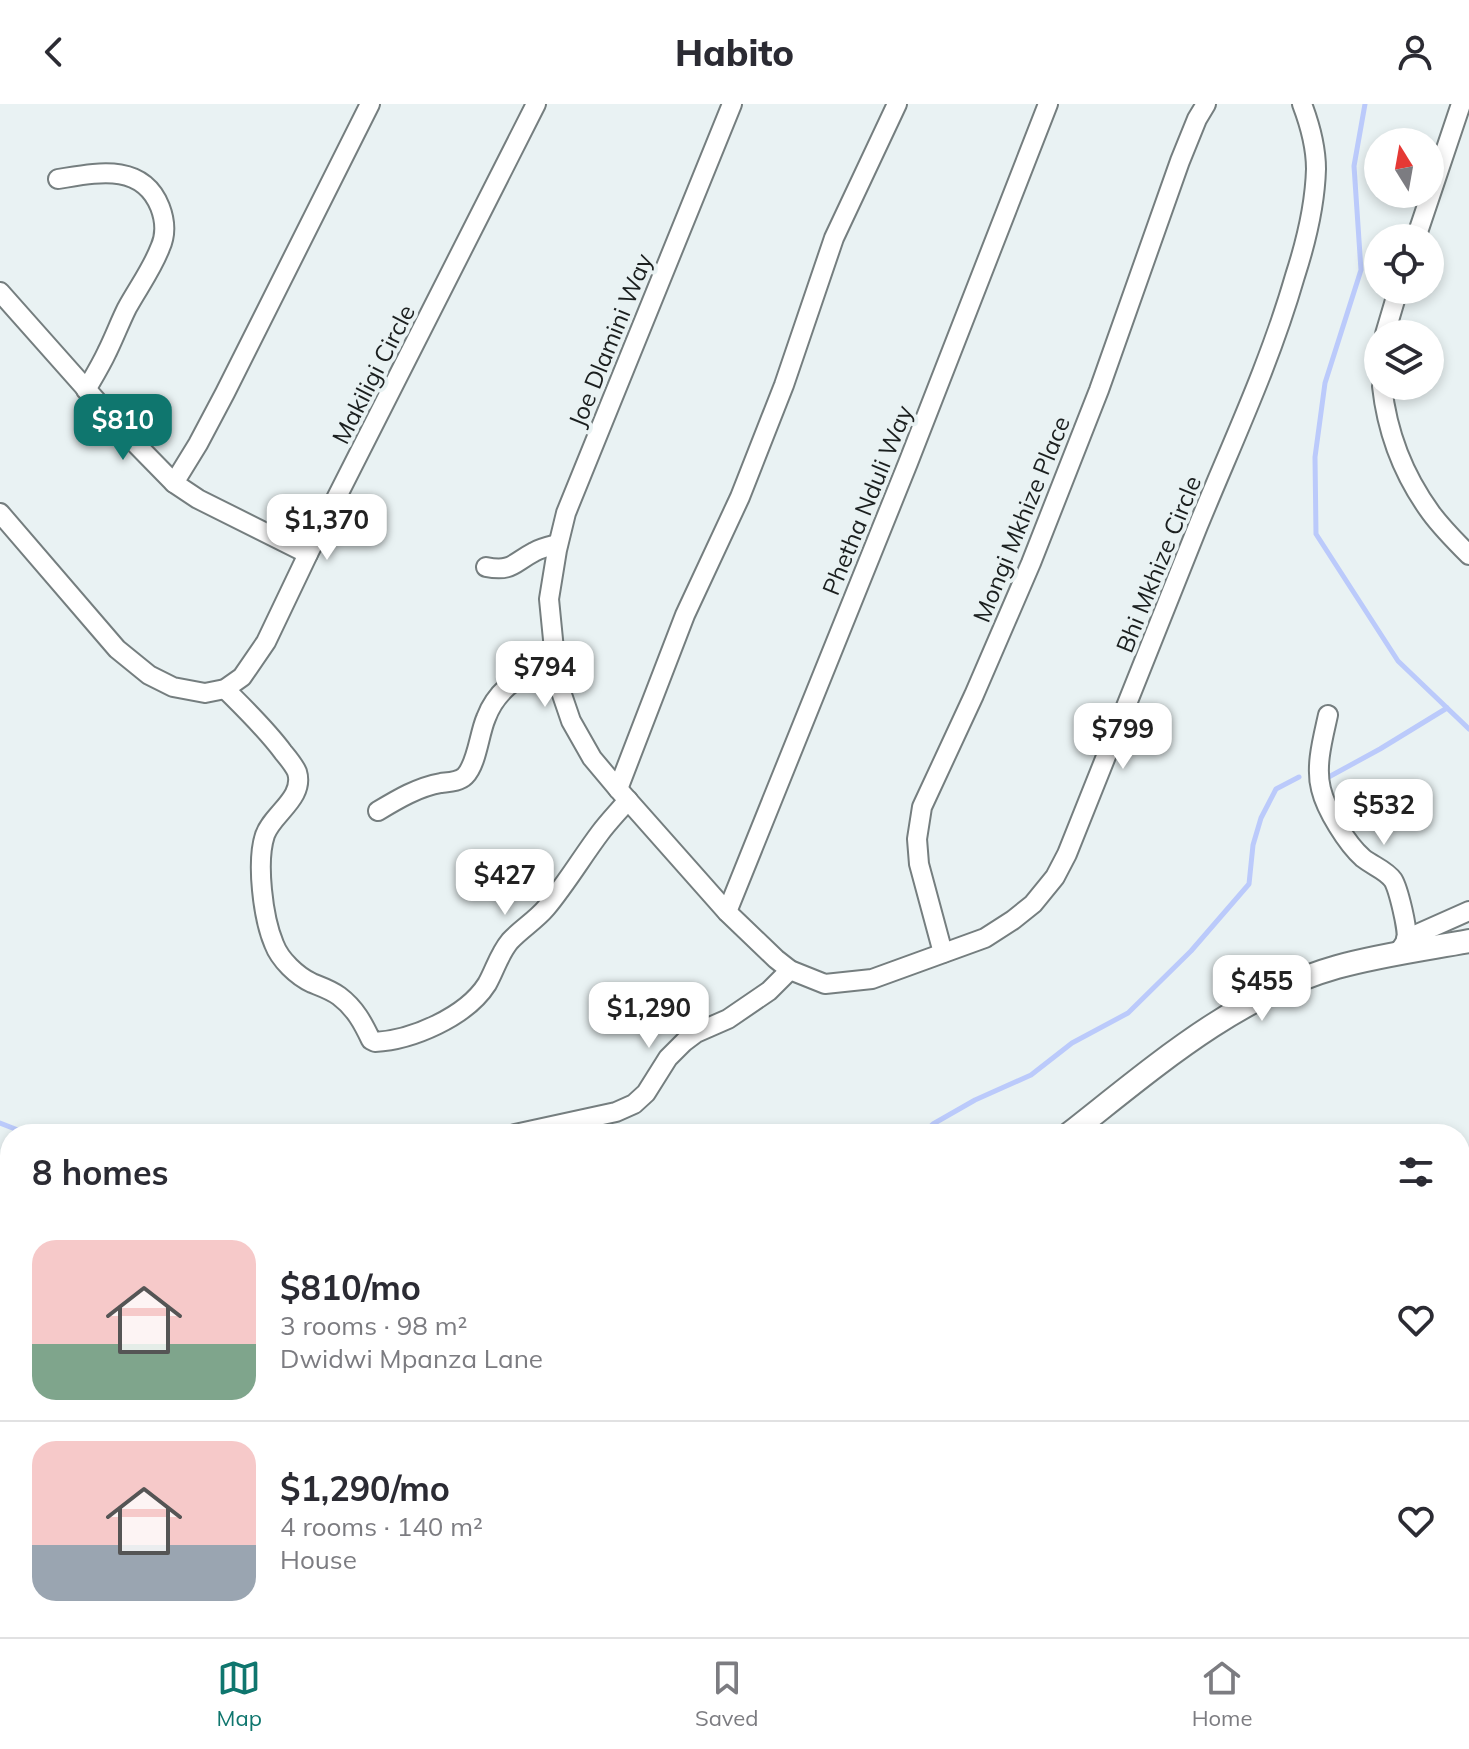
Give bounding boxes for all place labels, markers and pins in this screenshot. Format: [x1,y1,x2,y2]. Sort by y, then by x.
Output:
pin: $810 [76,394,170,462]
pin: $1,370 [262,494,392,562]
pin: $794 [498,641,592,709]
pin: $799 [1076,703,1170,771]
pin: $532 [1337,779,1431,847]
pin: $427 [458,849,552,917]
pin: $455 [1215,955,1309,1023]
pin: $1,290 [584,982,714,1050]

